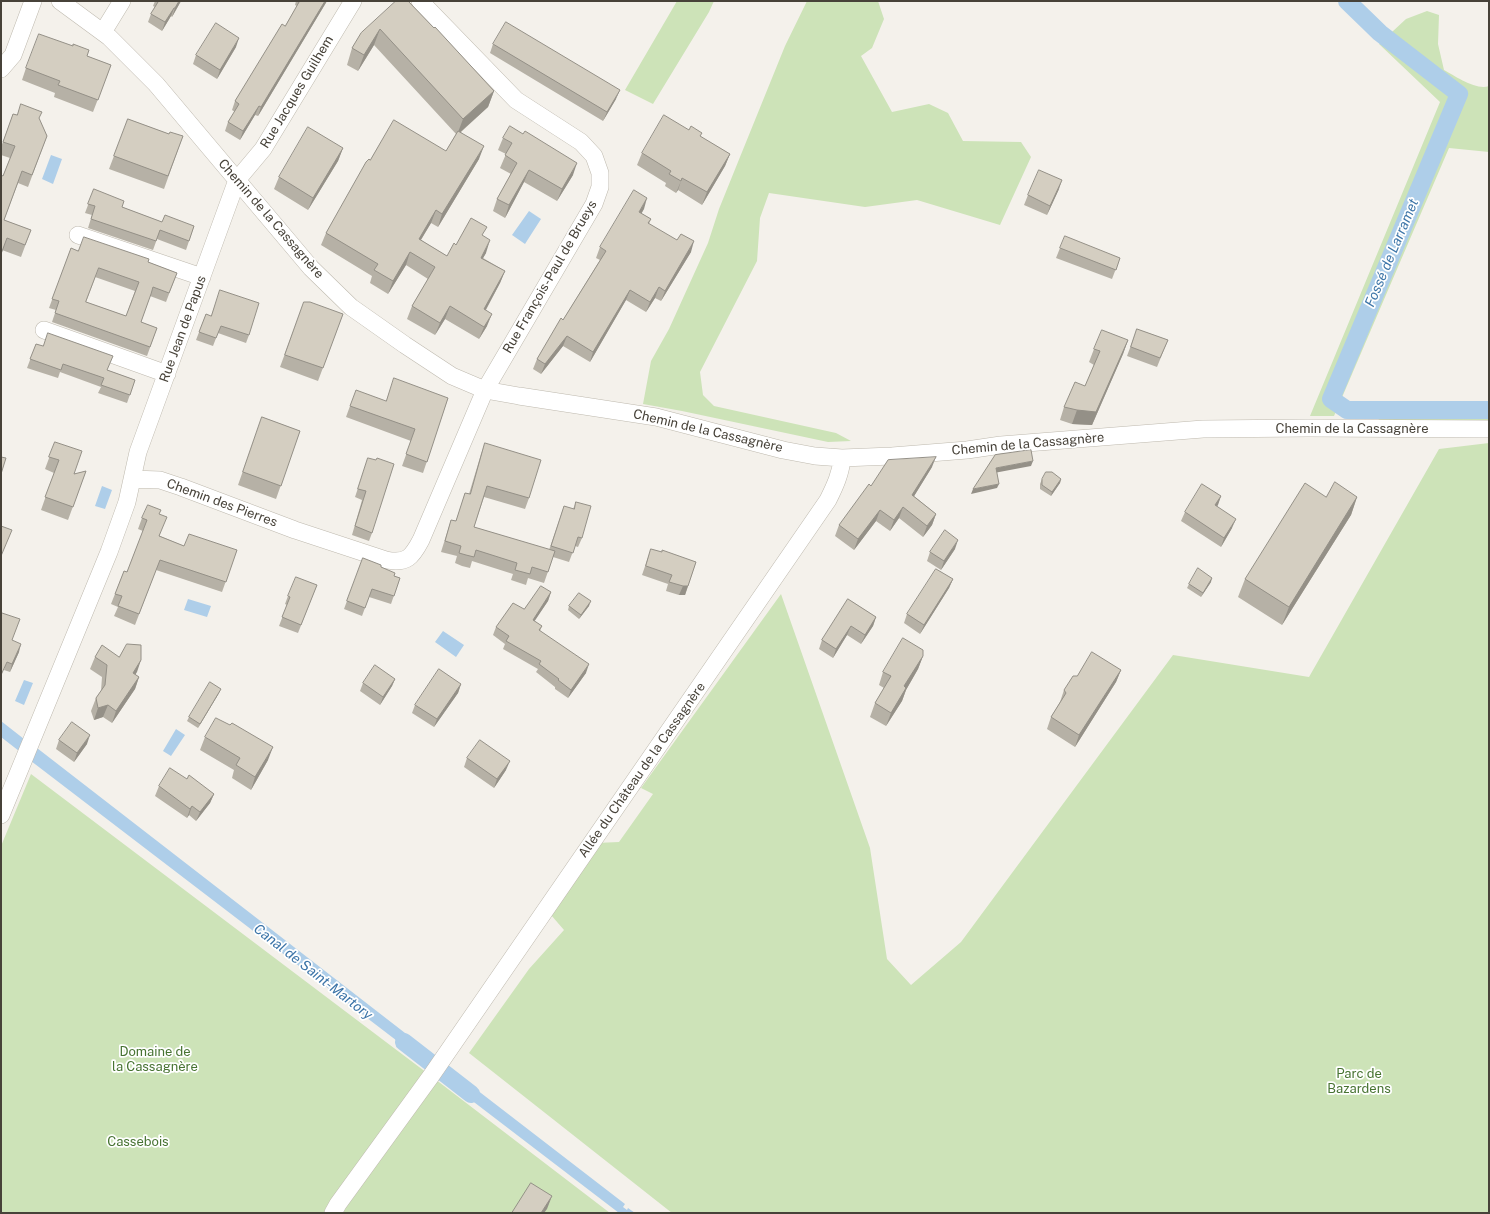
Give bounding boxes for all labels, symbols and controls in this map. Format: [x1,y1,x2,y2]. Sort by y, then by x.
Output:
street label: Rue Jacques Guilhem [257,33,337,151]
street label: Chemin de la Cassagnère [215,156,327,282]
water label: Fossé de Larramet [1362,196,1422,310]
street label: Rue François-Paul de Brueys [500,198,600,356]
street label: Rue Jean de Papus [156,274,210,384]
street label: Chemin de la Cassagnère [632,406,784,456]
street label: Chemin de la Cassagnère [1275,421,1429,437]
street label: Chemin de la Cassagnère [951,430,1105,458]
street label: Chemin des Pierres [165,476,279,530]
street label: Allée du Château de la Cassagnère [575,679,709,861]
water label: Canal de Saint-Martory [250,920,376,1024]
park label: Domaine de la Cassagnère [112,1044,198,1075]
park label: Parc de Bazardens [1327,1066,1391,1097]
park label: Cassebois [107,1134,169,1150]

